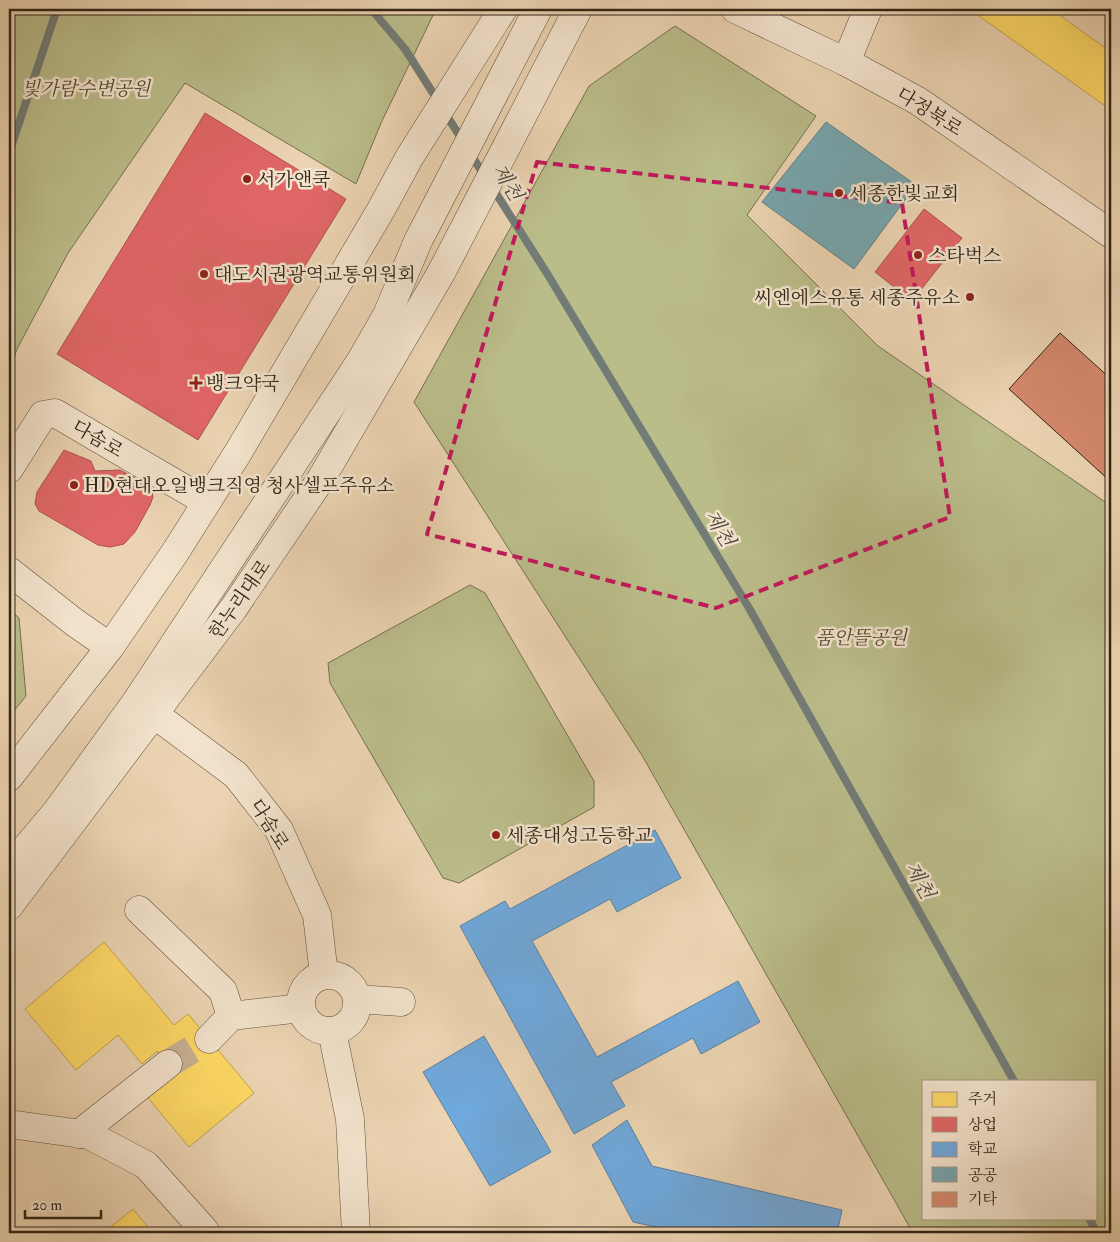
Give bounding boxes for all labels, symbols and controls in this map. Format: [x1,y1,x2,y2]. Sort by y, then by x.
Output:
park label: 빛가람수변공원 [22,77,152,101]
street label: 다정북로 [892,82,967,141]
water label: 제천 [487,159,529,207]
place label: 서가앤쿡 [257,168,330,192]
marker: 서가앤쿡 [241,173,253,185]
place label: 세종한빛교회 [849,182,959,206]
marker: 세종한빛교회 [833,187,845,199]
place label: 스타벅스 [928,244,1001,268]
marker: 스타벅스 [912,249,924,261]
place label: 대도시권광역교통위원회 [214,263,416,287]
marker: 대도시권광역교통위원회 [198,268,210,280]
place label: 씨엔에스유통 세종주유소 [754,286,960,310]
marker: 씨엔에스유통 세종주유소 [964,291,976,303]
place label: 뱅크약국 [206,372,279,396]
marker: 뱅크약국 [190,377,202,389]
street label: 다솜로 [68,415,127,463]
place label: HD현대오일뱅크직영 청사셀프주유소 [84,474,394,498]
marker: HD현대오일뱅크직영 청사셀프주유소 [68,479,80,491]
water label: 제천 [699,505,741,553]
street label: 한누리대로 [204,555,276,644]
park label: 품안뜰공원 [815,626,909,650]
street label: 다솜로 [244,795,294,854]
place label: 세종대성고등학교 [506,824,653,848]
marker: 세종대성고등학교 [490,829,502,841]
water label: 제천 [899,857,941,905]
legend [922,1080,1098,1220]
text: 주거 [968,1090,997,1109]
text: 상업 [968,1116,997,1135]
text: 학교 [968,1140,997,1159]
text: 공공 [968,1166,997,1185]
scale bar [25,1187,101,1219]
text: 기타 [968,1190,997,1209]
text: 20 m [32,1196,62,1215]

